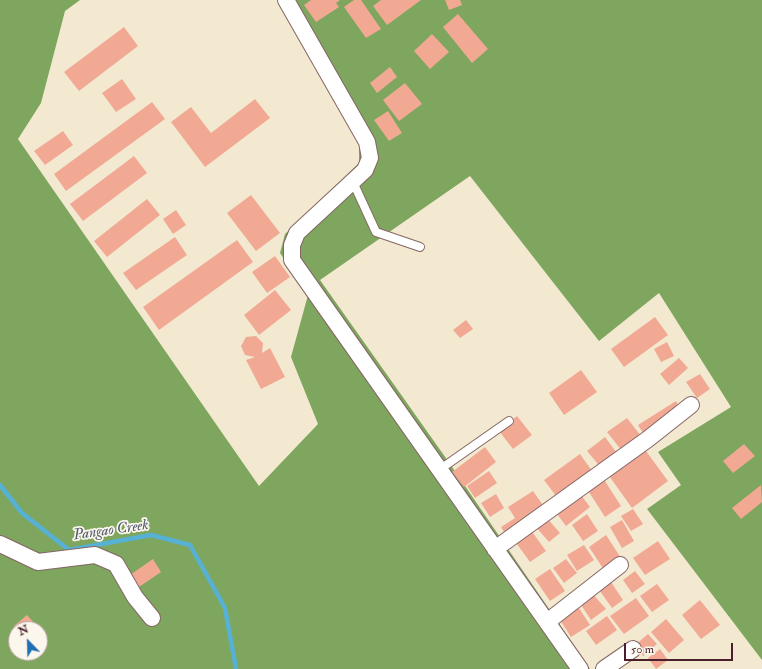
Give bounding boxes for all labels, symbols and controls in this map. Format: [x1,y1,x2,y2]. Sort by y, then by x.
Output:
water label: Pangao Creek [72,517,150,545]
north arrow [8,621,48,661]
text: N [16,623,31,638]
scale bar [626,635,735,661]
text: 50 m [631,642,654,657]

